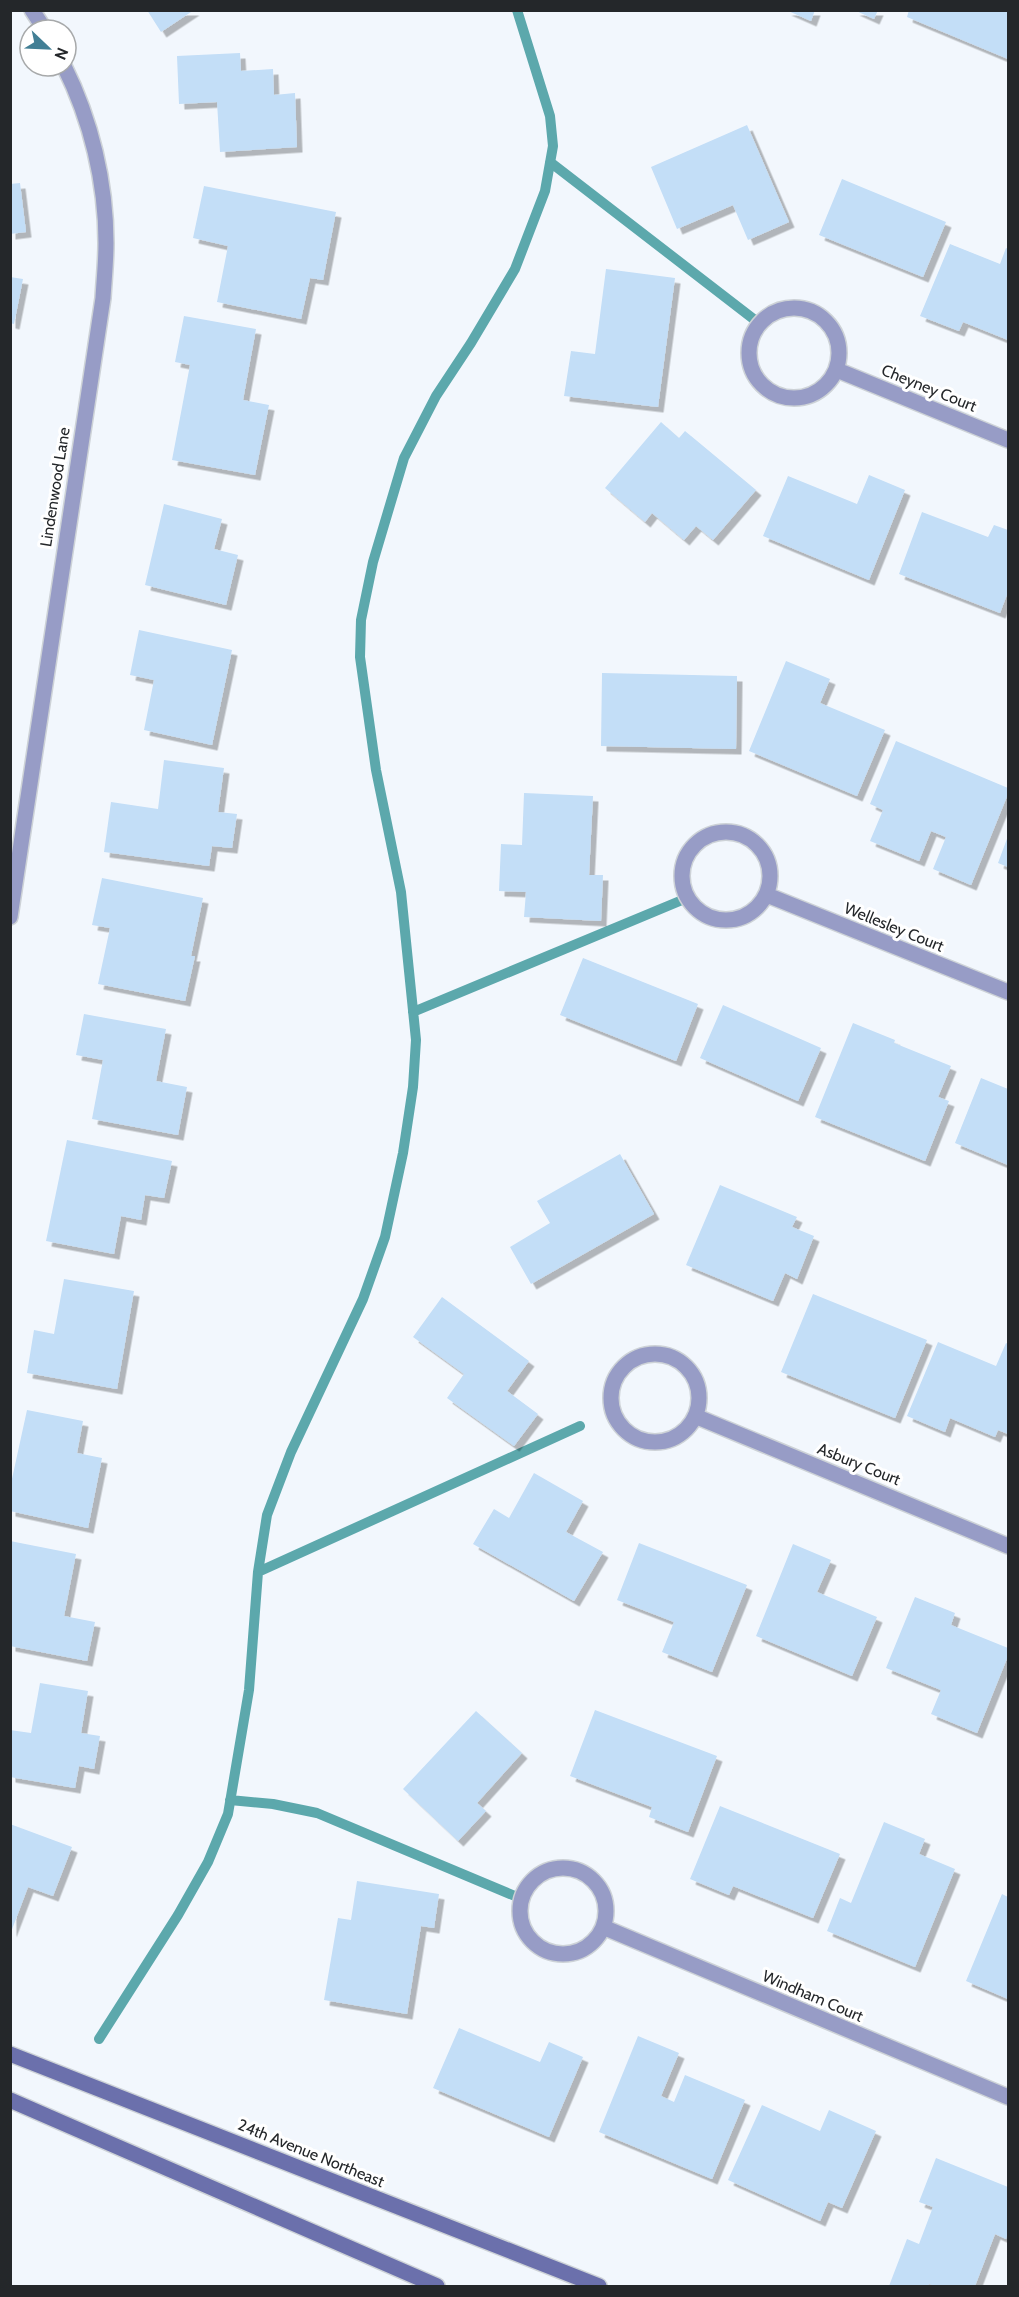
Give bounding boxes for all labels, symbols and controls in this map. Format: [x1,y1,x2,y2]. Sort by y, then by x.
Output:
north arrow [18,18,78,78]
text: N [50,45,72,63]
street label: Cheyney Court [879,360,980,416]
street label: Lindenwood Lane [36,426,74,548]
street label: Wellesley Court [841,898,947,956]
street label: Asbury Court [815,1439,904,1489]
street label: Windham Court [760,1966,867,2026]
street label: 24th Avenue Northeast [235,2115,388,2191]

